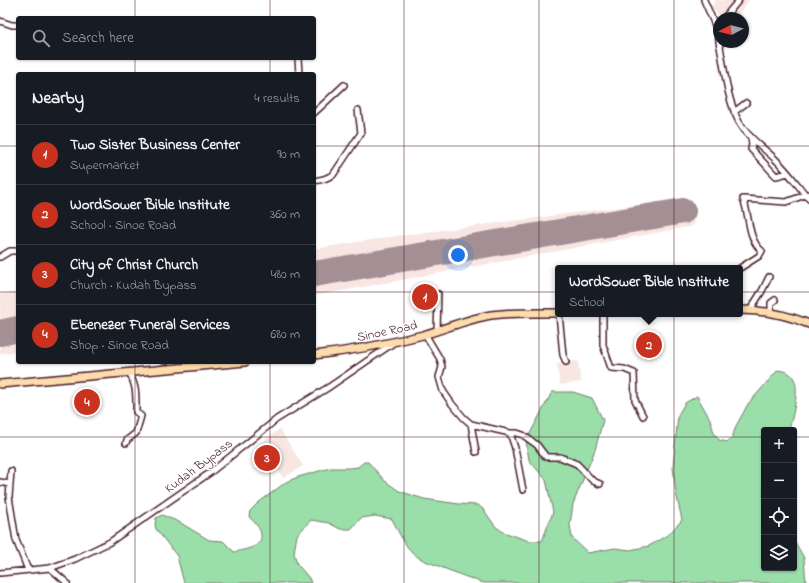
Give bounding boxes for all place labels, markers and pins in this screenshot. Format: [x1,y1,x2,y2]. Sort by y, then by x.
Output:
pin: 1 [412,282,438,312]
pin: 2 [636,330,662,360]
pin: 4 [74,387,100,417]
pin: 3 [254,443,280,473]

